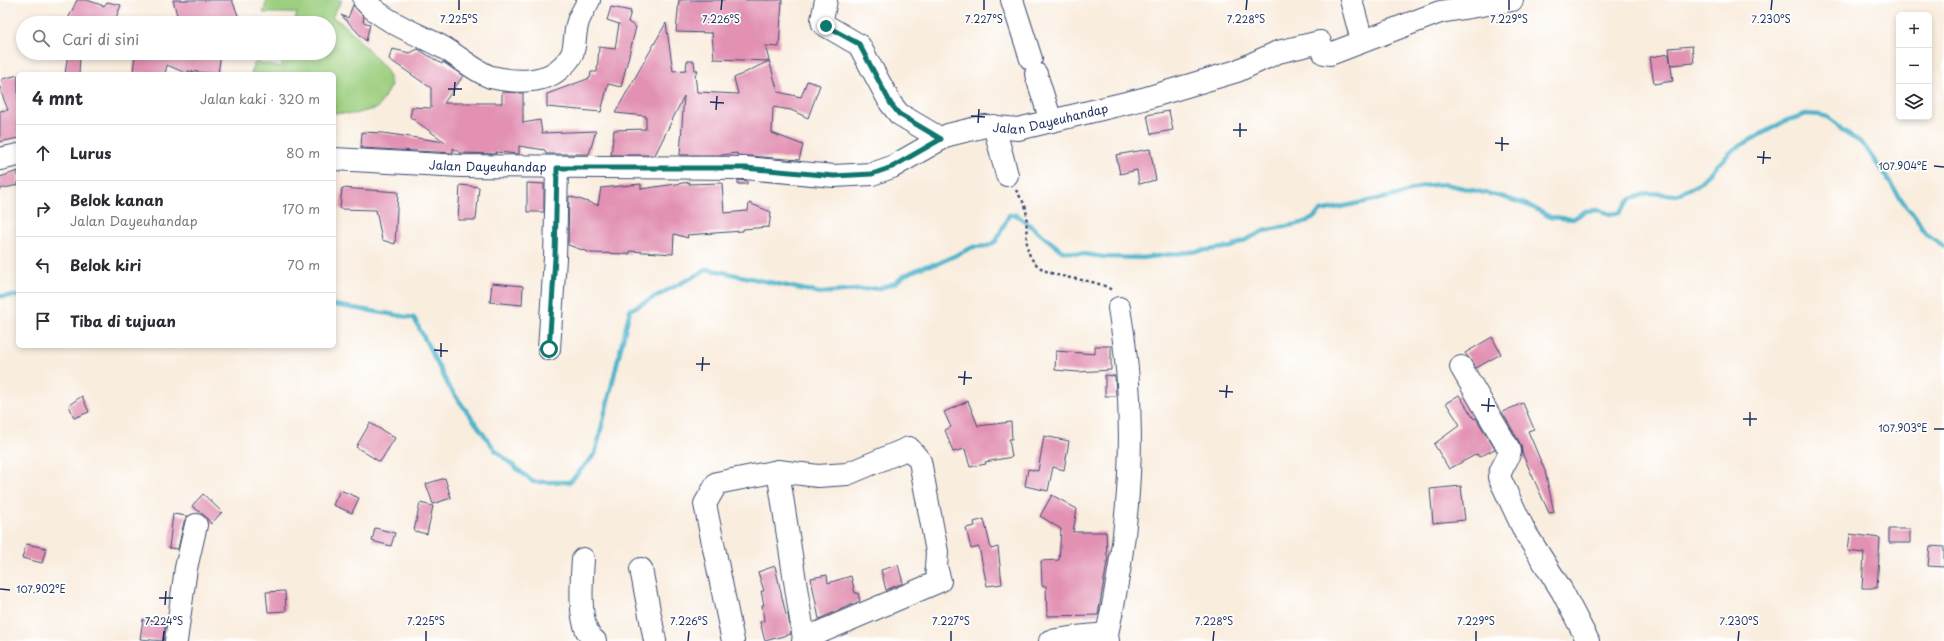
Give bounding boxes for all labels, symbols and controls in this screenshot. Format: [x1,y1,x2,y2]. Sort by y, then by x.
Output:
text: 7.225°S [440,11,478,26]
text: 7.226°S [702,11,740,26]
text: 7.227°S [965,11,1003,26]
text: 7.228°S [1227,11,1265,26]
text: 7.229°S [1490,11,1528,26]
text: 7.230°S [1751,11,1791,26]
map controls [1896,12,1932,120]
button: + [1896,12,1932,48]
search box [16,16,336,60]
route end [817,17,835,35]
icon: search [30,27,52,49]
text: Cari di sini [62,27,139,50]
button: − [1896,48,1932,84]
button: layers [1896,84,1932,120]
text: 4 mnt [32,85,83,111]
text: Jalan kaki · 320 m [200,89,320,108]
street label: Jalan Dayeuhandap [992,99,1110,138]
text: Lurus [70,141,111,164]
icon: ahead [32,142,54,164]
text: 80 m [286,143,320,162]
street label: Jalan Dayeuhandap [429,155,547,176]
text: 107.904°E [1878,158,1928,173]
text: Belok kanan [70,188,164,211]
icon: right [32,198,54,220]
text: 170 m [282,199,320,218]
text: Jalan Dayeuhandap [70,211,197,230]
text: Belok kiri [70,253,141,276]
icon: left [32,254,54,276]
text: 70 m [287,255,320,274]
text: Tiba di tujuan [70,309,176,332]
icon: arrive [32,310,54,332]
route start [540,340,558,358]
text: 107.903°E [1879,420,1928,435]
text: 107.902°E [16,581,66,596]
text: 7.224°S [145,613,183,628]
text: 7.225°S [407,613,445,628]
text: 7.226°S [670,613,708,628]
text: 7.227°S [932,613,970,628]
text: 7.228°S [1195,613,1233,628]
text: 7.229°S [1457,613,1495,628]
text: 7.230°S [1719,613,1759,628]

